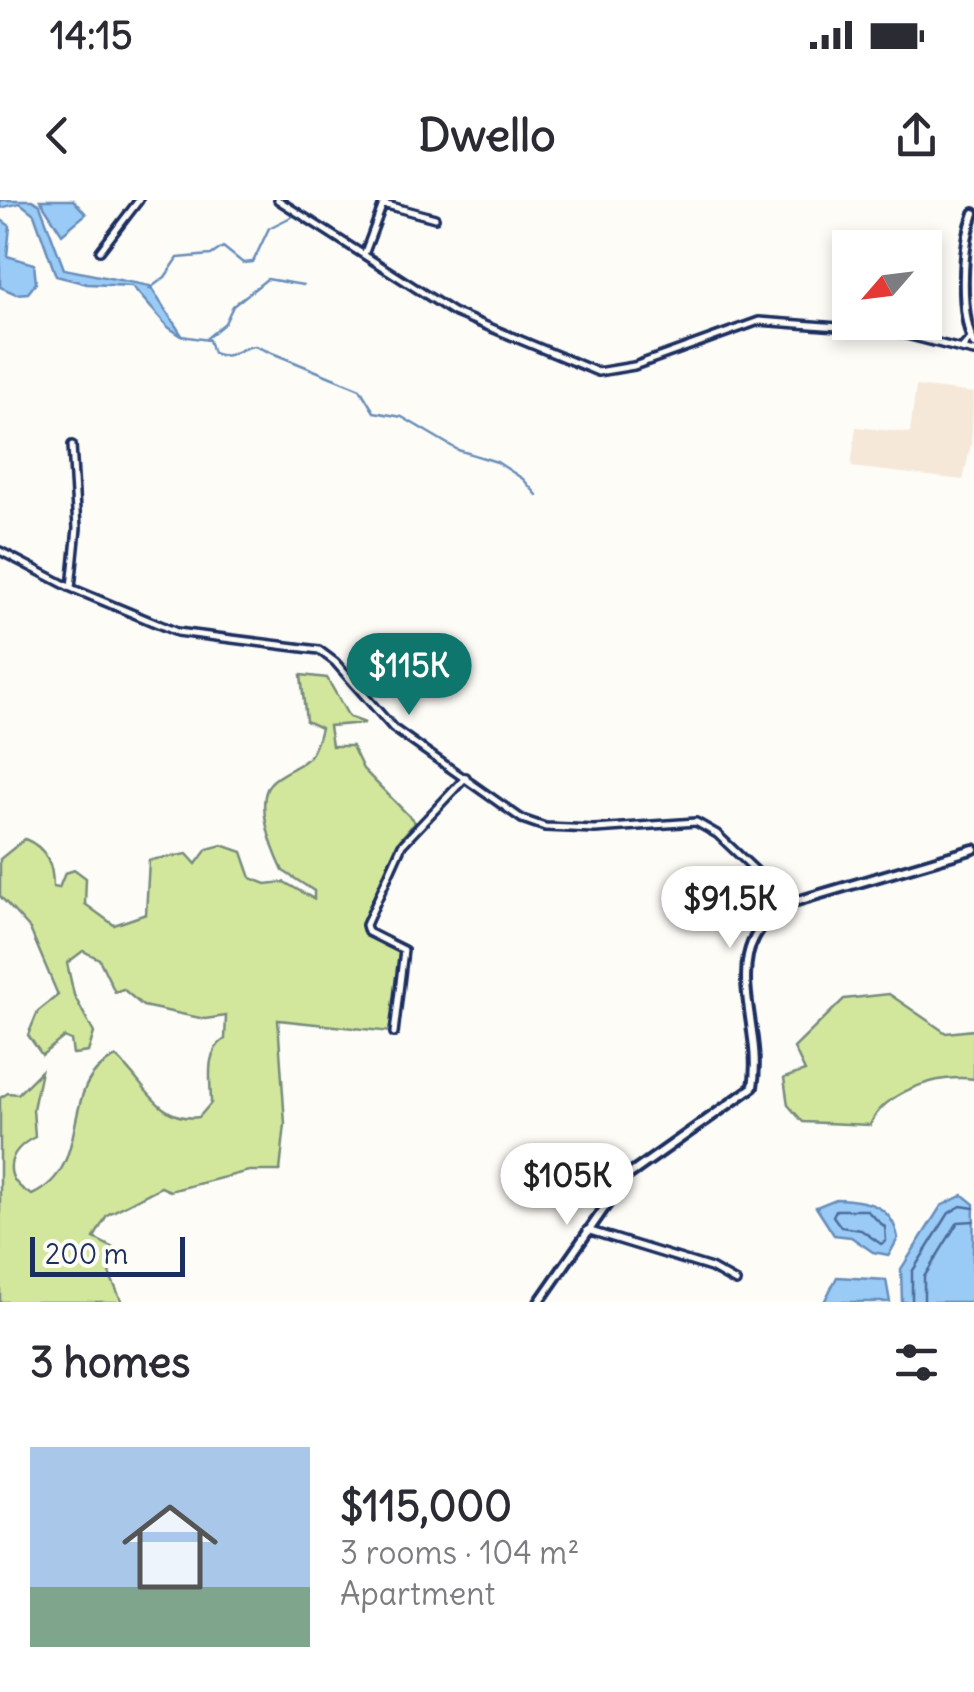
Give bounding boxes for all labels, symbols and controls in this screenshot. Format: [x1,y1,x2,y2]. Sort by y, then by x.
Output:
text: 14:15 [50,12,133,59]
text: Dwello [419,107,555,163]
icon: back [30,108,85,163]
icon: share [889,108,944,163]
north arrow [832,230,942,340]
map controls [832,230,942,340]
pin: $115K [339,633,479,718]
text: $115K [369,645,449,686]
pin: $91.5K [649,866,811,951]
text: $91.5K [683,878,777,919]
pin: $105K [497,1143,637,1228]
text: $105K [522,1155,612,1196]
scale bar [30,1232,185,1276]
text: 200 m [45,1236,128,1272]
icon: filters [889,1335,944,1390]
text: 3 homes [30,1336,190,1388]
text: $115,000 [340,1480,512,1532]
icon: home [110,1487,230,1607]
text: 3 rooms · 104 m² [340,1532,579,1573]
text: Apartment [340,1573,495,1614]

